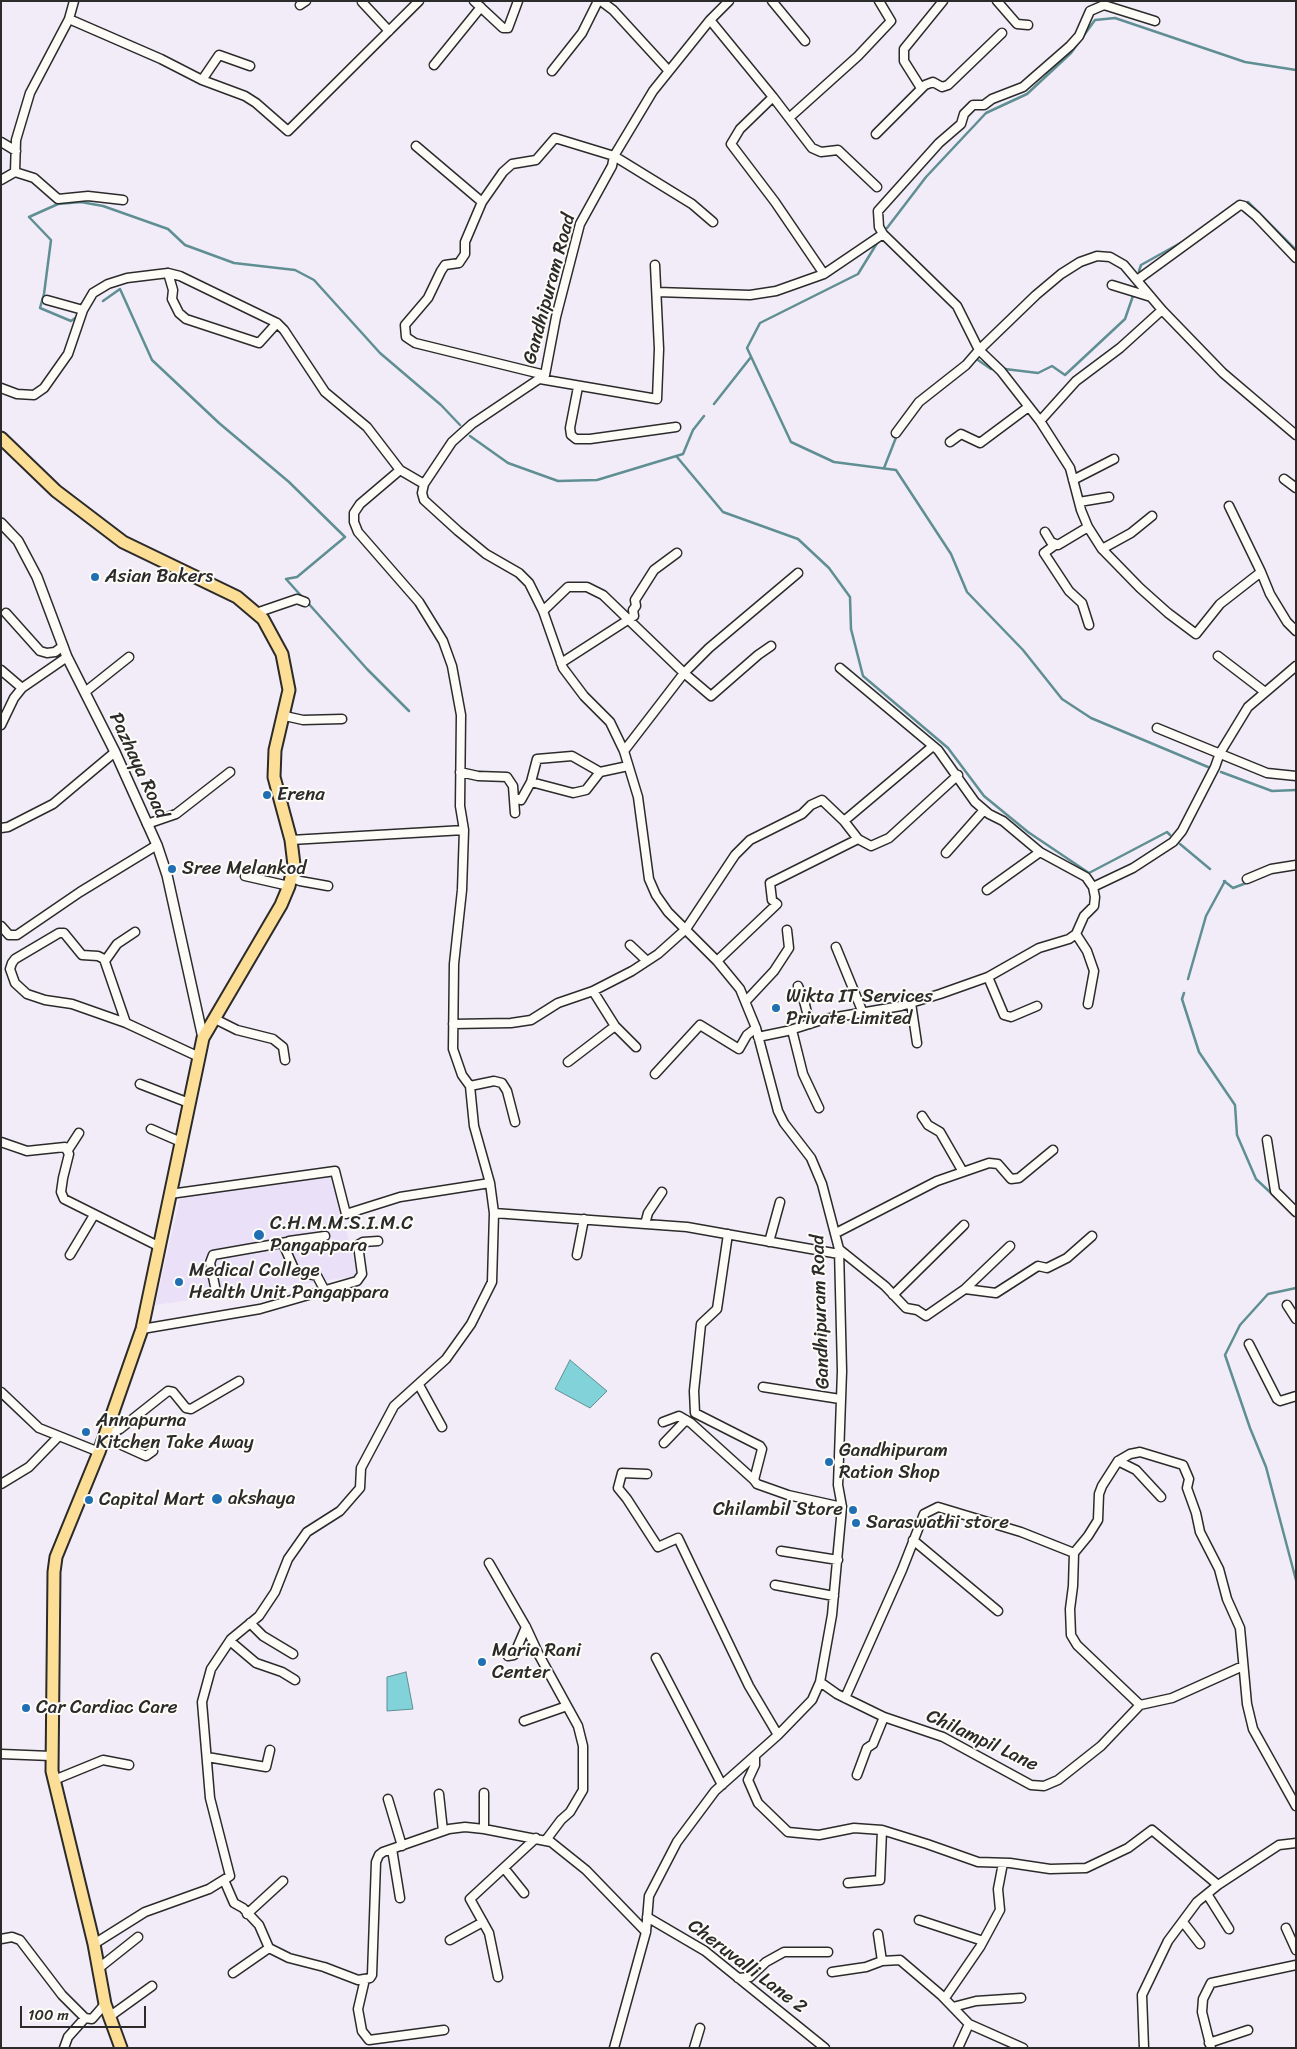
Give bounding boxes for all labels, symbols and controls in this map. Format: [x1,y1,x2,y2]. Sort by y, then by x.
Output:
street label: Gandhipuram Road [519,211,581,367]
place label: Asian Bakers [105,566,213,588]
marker: Asian Bakers [89,571,101,583]
street label: Pazhaya Road [103,709,173,823]
place label: Erena [277,784,325,806]
marker: Erena [261,789,273,801]
place label: Sree Melankod [182,858,306,880]
marker: Sree Melankod [166,863,178,875]
place label: Wikta IT Services Private Limited [786,986,933,1030]
marker: Wikta IT Services Private Limited [770,1002,782,1014]
place label: C.H.M.M.S.I.M.C Pangappara [270,1213,413,1257]
marker: C.H.M.M.S.I.M.C Pangappara [252,1228,266,1242]
street label: Gandhipuram Road [807,1234,835,1390]
place label: Medical College Health Unit Pangappara [189,1260,389,1304]
marker: Medical College Health Unit Pangappara [173,1276,185,1288]
place label: Annapurna Kitchen Take Away [96,1410,254,1454]
marker: Annapurna Kitchen Take Away [80,1426,92,1438]
place label: Gandhipuram Ration Shop [839,1440,948,1484]
marker: Gandhipuram Ration Shop [823,1456,835,1468]
place label: akshaya [228,1488,295,1510]
place label: Capital Mart [99,1489,205,1511]
marker: akshaya [210,1492,224,1506]
marker: Capital Mart [83,1494,95,1506]
place label: Chilambil Store [713,1499,843,1521]
marker: Chilambil Store [847,1504,859,1516]
place label: Saraswathi store [866,1512,1009,1534]
marker: Saraswathi store [850,1517,862,1529]
place label: Maria Rani Center [492,1640,581,1684]
marker: Maria Rani Center [476,1656,488,1668]
place label: Car Cardiac Care [36,1697,177,1719]
marker: Car Cardiac Care [20,1702,32,1714]
street label: Chilampil Lane [923,1705,1041,1777]
street label: Cheruvalli Lane 2 [683,1915,811,2019]
scale bar [22,1996,149,2028]
text: 100 m [28,2002,69,2028]

